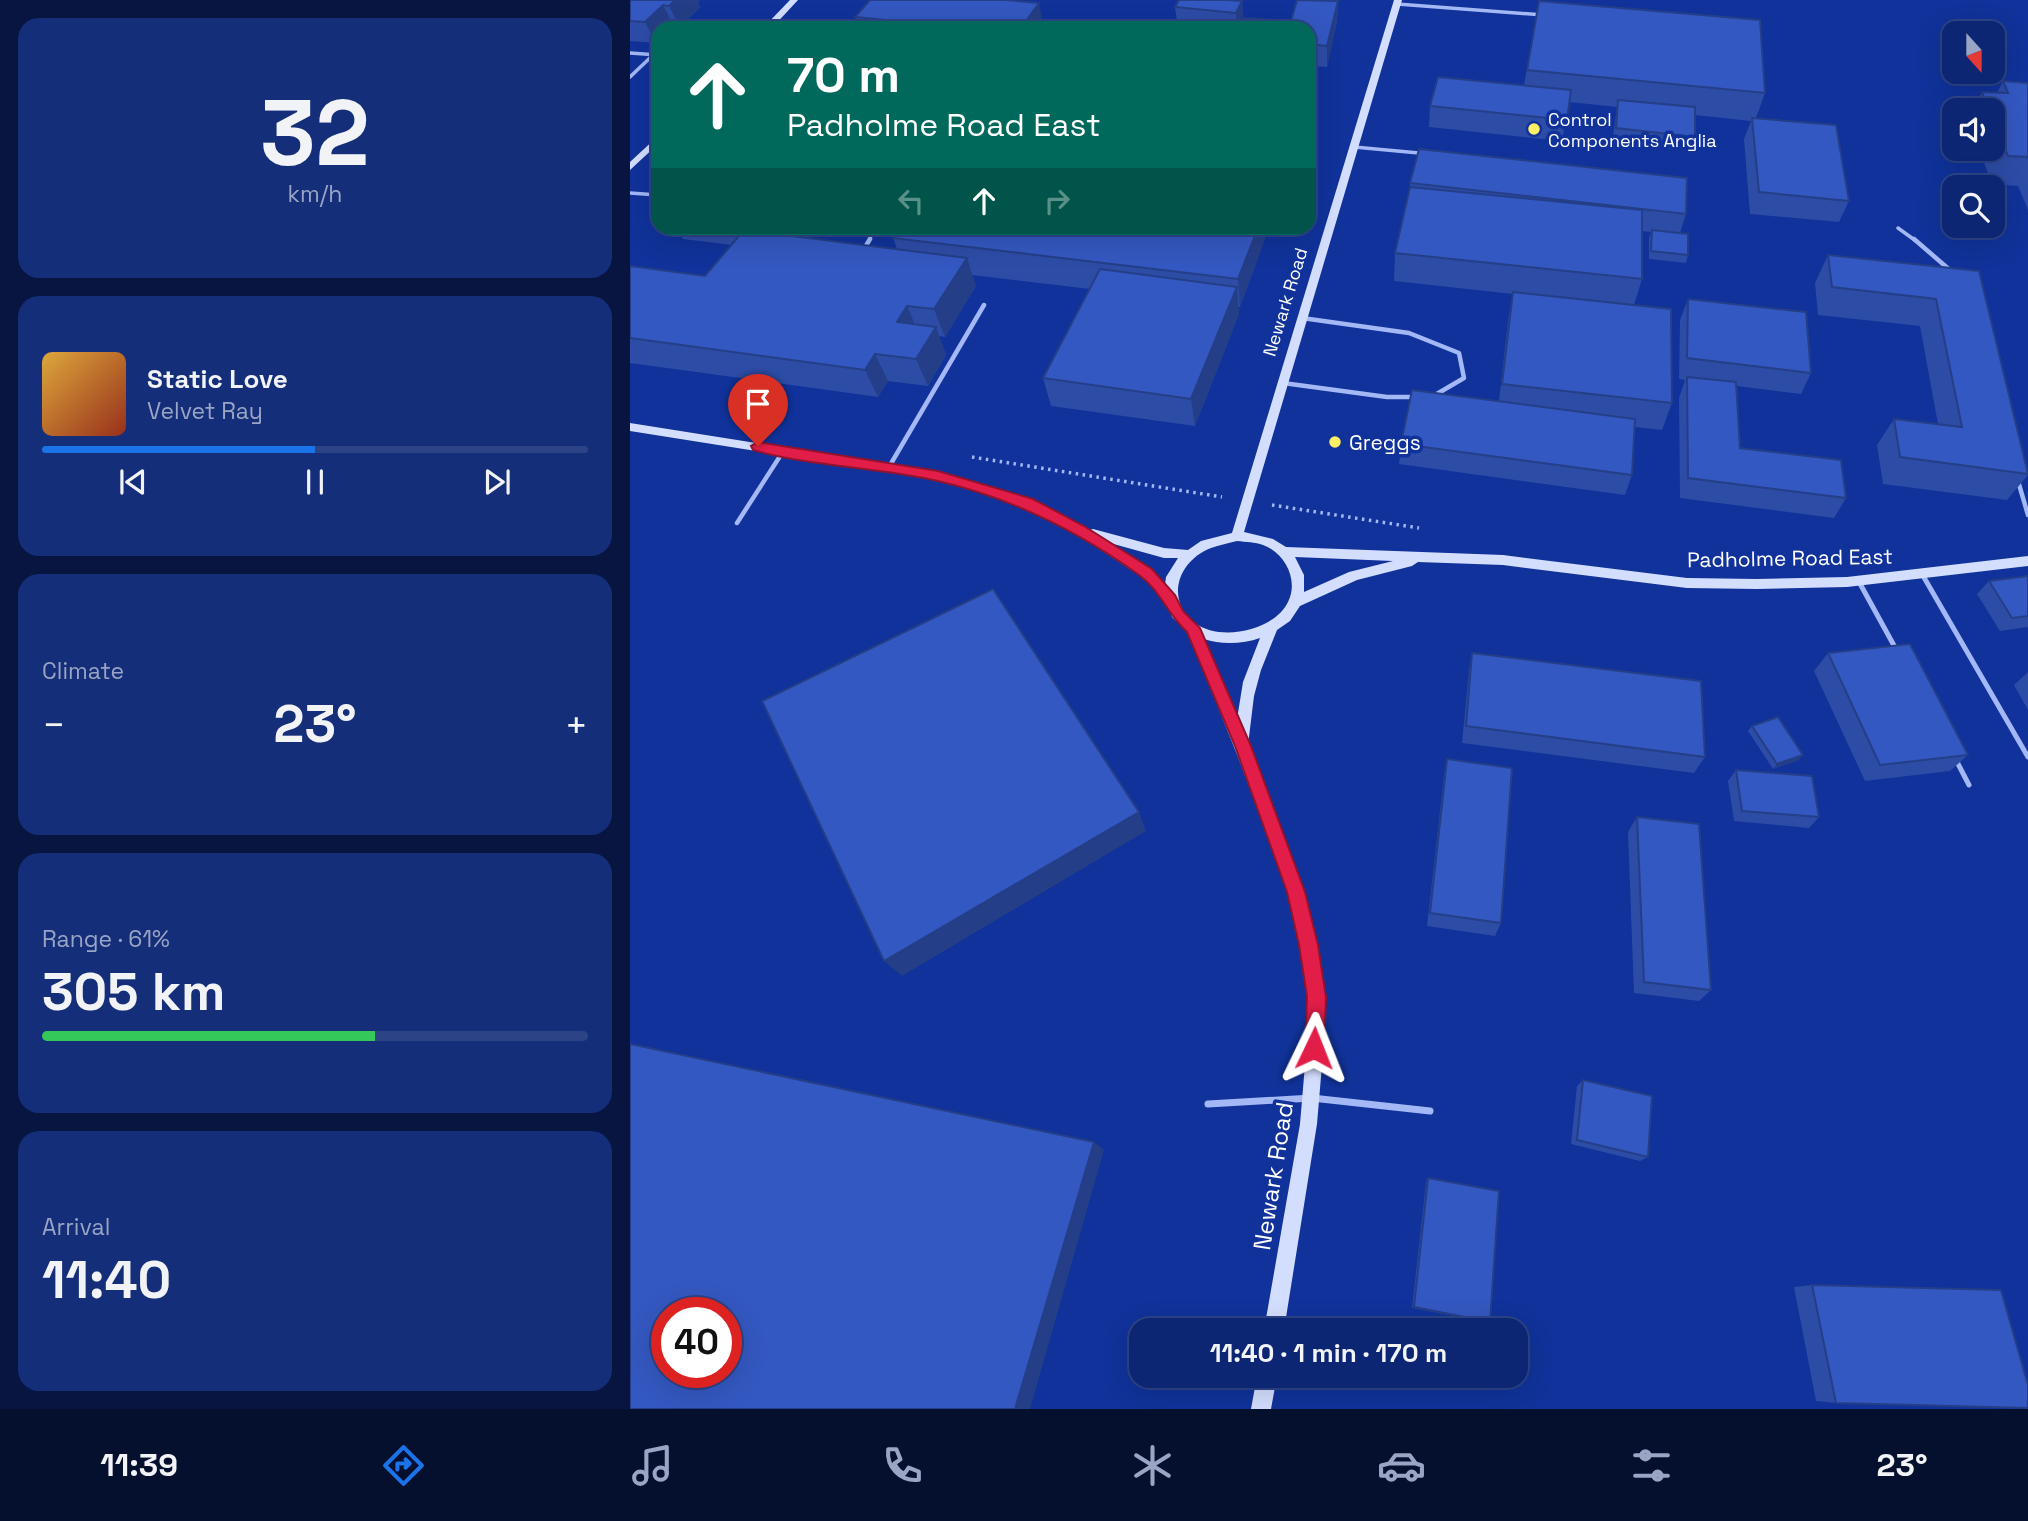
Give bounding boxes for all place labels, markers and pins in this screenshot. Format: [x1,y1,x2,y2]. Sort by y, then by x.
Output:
place label: Control Components Anglia [1548,108,1717,152]
marker: Control Components Anglia [1526,121,1542,137]
pin [728,374,788,446]
place label: Greggs [1349,429,1421,456]
marker: Greggs [1327,434,1343,450]

